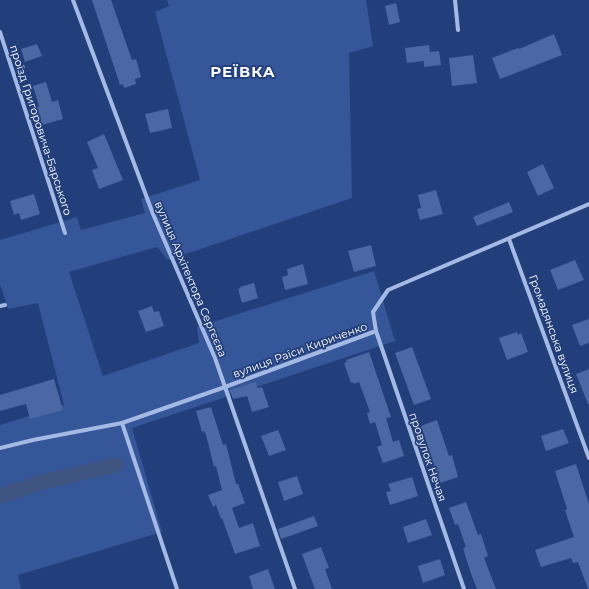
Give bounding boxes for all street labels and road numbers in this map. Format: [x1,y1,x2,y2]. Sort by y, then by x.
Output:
street label: проїзд Григоровича-Барського [7,43,75,217]
street label: вулиця Архітектора Сергєєва [152,199,230,359]
street label: Громадянська вулиця [526,273,582,395]
street label: вулиця Раїси Кириченко [231,319,369,381]
street label: провулок Нечая [406,411,450,503]

